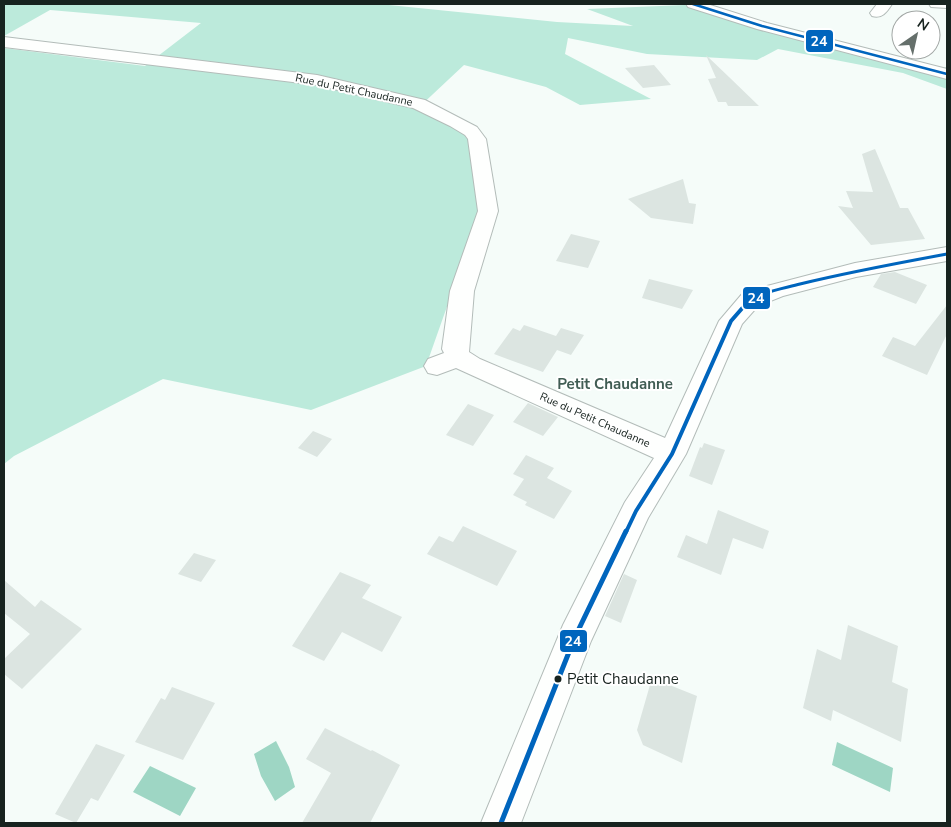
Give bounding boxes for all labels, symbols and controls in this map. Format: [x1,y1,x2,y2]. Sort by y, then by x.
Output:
north arrow [891,10,941,60]
text: N [913,14,933,35]
line badge: 24 [805,29,834,53]
text: 24 [811,32,828,51]
street label: Rue du Petit Chaudanne [294,70,414,110]
line badge: 24 [742,286,771,310]
text: 24 [748,289,765,308]
district label: Petit Chaudanne [557,374,673,394]
street label: Rue du Petit Chaudanne [537,389,653,451]
line badge: 24 [559,629,588,653]
text: 24 [565,632,582,651]
place label: Petit Chaudanne [567,669,679,689]
marker: Petit Chaudanne [553,674,563,684]

